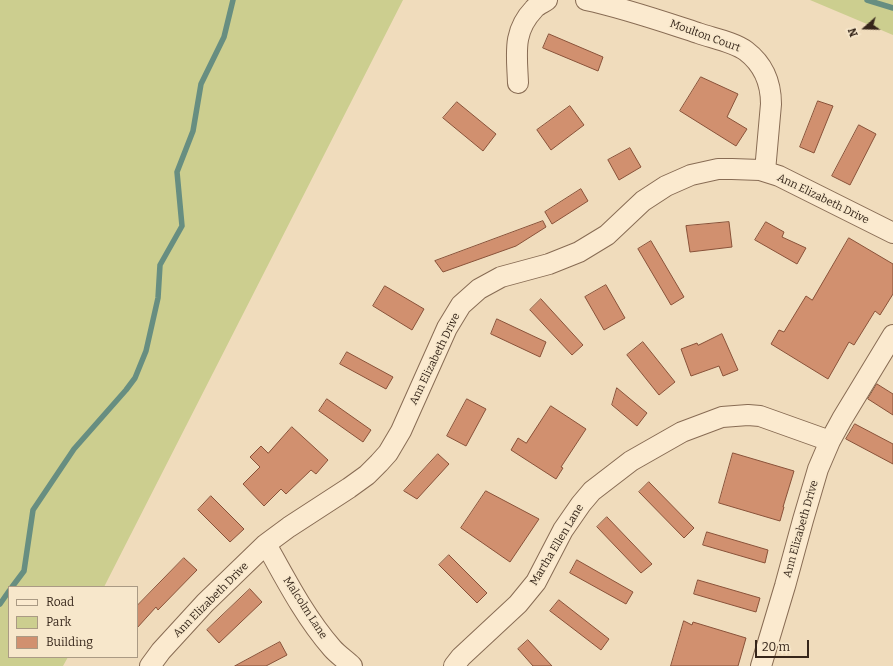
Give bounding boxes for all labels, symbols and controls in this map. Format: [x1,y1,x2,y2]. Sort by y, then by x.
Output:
north arrow [845,8,885,48]
street label: Moulton Court [668,17,742,55]
text: N [846,26,861,38]
street label: Ann Elizabeth Drive [775,171,871,227]
street label: Ann Elizabeth Drive [407,311,463,407]
street label: Ann Elizabeth Drive [781,479,821,579]
street label: Martha Ellen Lane [527,502,587,588]
street label: Ann Elizabeth Drive [171,560,251,640]
street label: Malcolm Lane [280,574,330,642]
legend [8,586,138,658]
text: Road [46,595,74,609]
text: Park [46,615,71,629]
scale bar [757,632,811,658]
text: Building [46,635,93,649]
text: 20 m [762,640,790,654]

